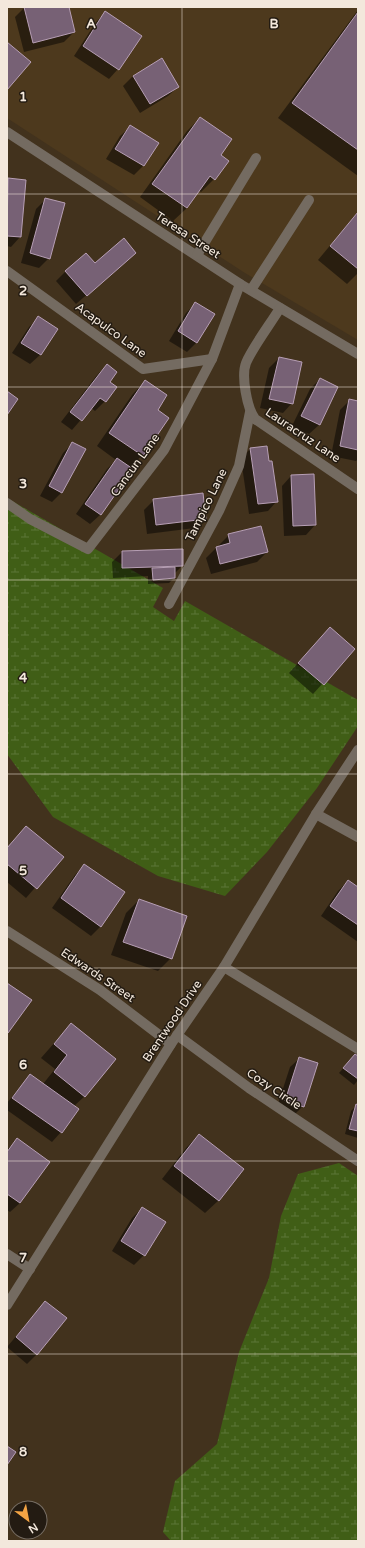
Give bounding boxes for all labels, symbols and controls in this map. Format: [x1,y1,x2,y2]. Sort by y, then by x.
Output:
text: A [86,16,96,32]
text: B [269,16,279,32]
text: 1 [19,89,27,105]
street label: Teresa Street [153,209,223,261]
text: 2 [19,283,27,299]
street label: Acapulco Lane [73,300,149,361]
street label: Lauracruz Lane [263,405,343,465]
street label: Cancun Lane [108,431,163,499]
street label: Tampico Lane [182,466,230,544]
text: 3 [19,476,27,492]
text: 4 [19,670,28,686]
text: 5 [19,863,27,879]
street label: Edwards Street [58,945,138,1005]
street label: Brentwood Drive [140,977,205,1064]
text: 6 [19,1057,27,1073]
street label: Cozy Circle [244,1066,304,1113]
text: 7 [19,1250,27,1266]
text: 8 [19,1444,27,1460]
north arrow [8,1500,48,1540]
text: N [26,1520,40,1536]

